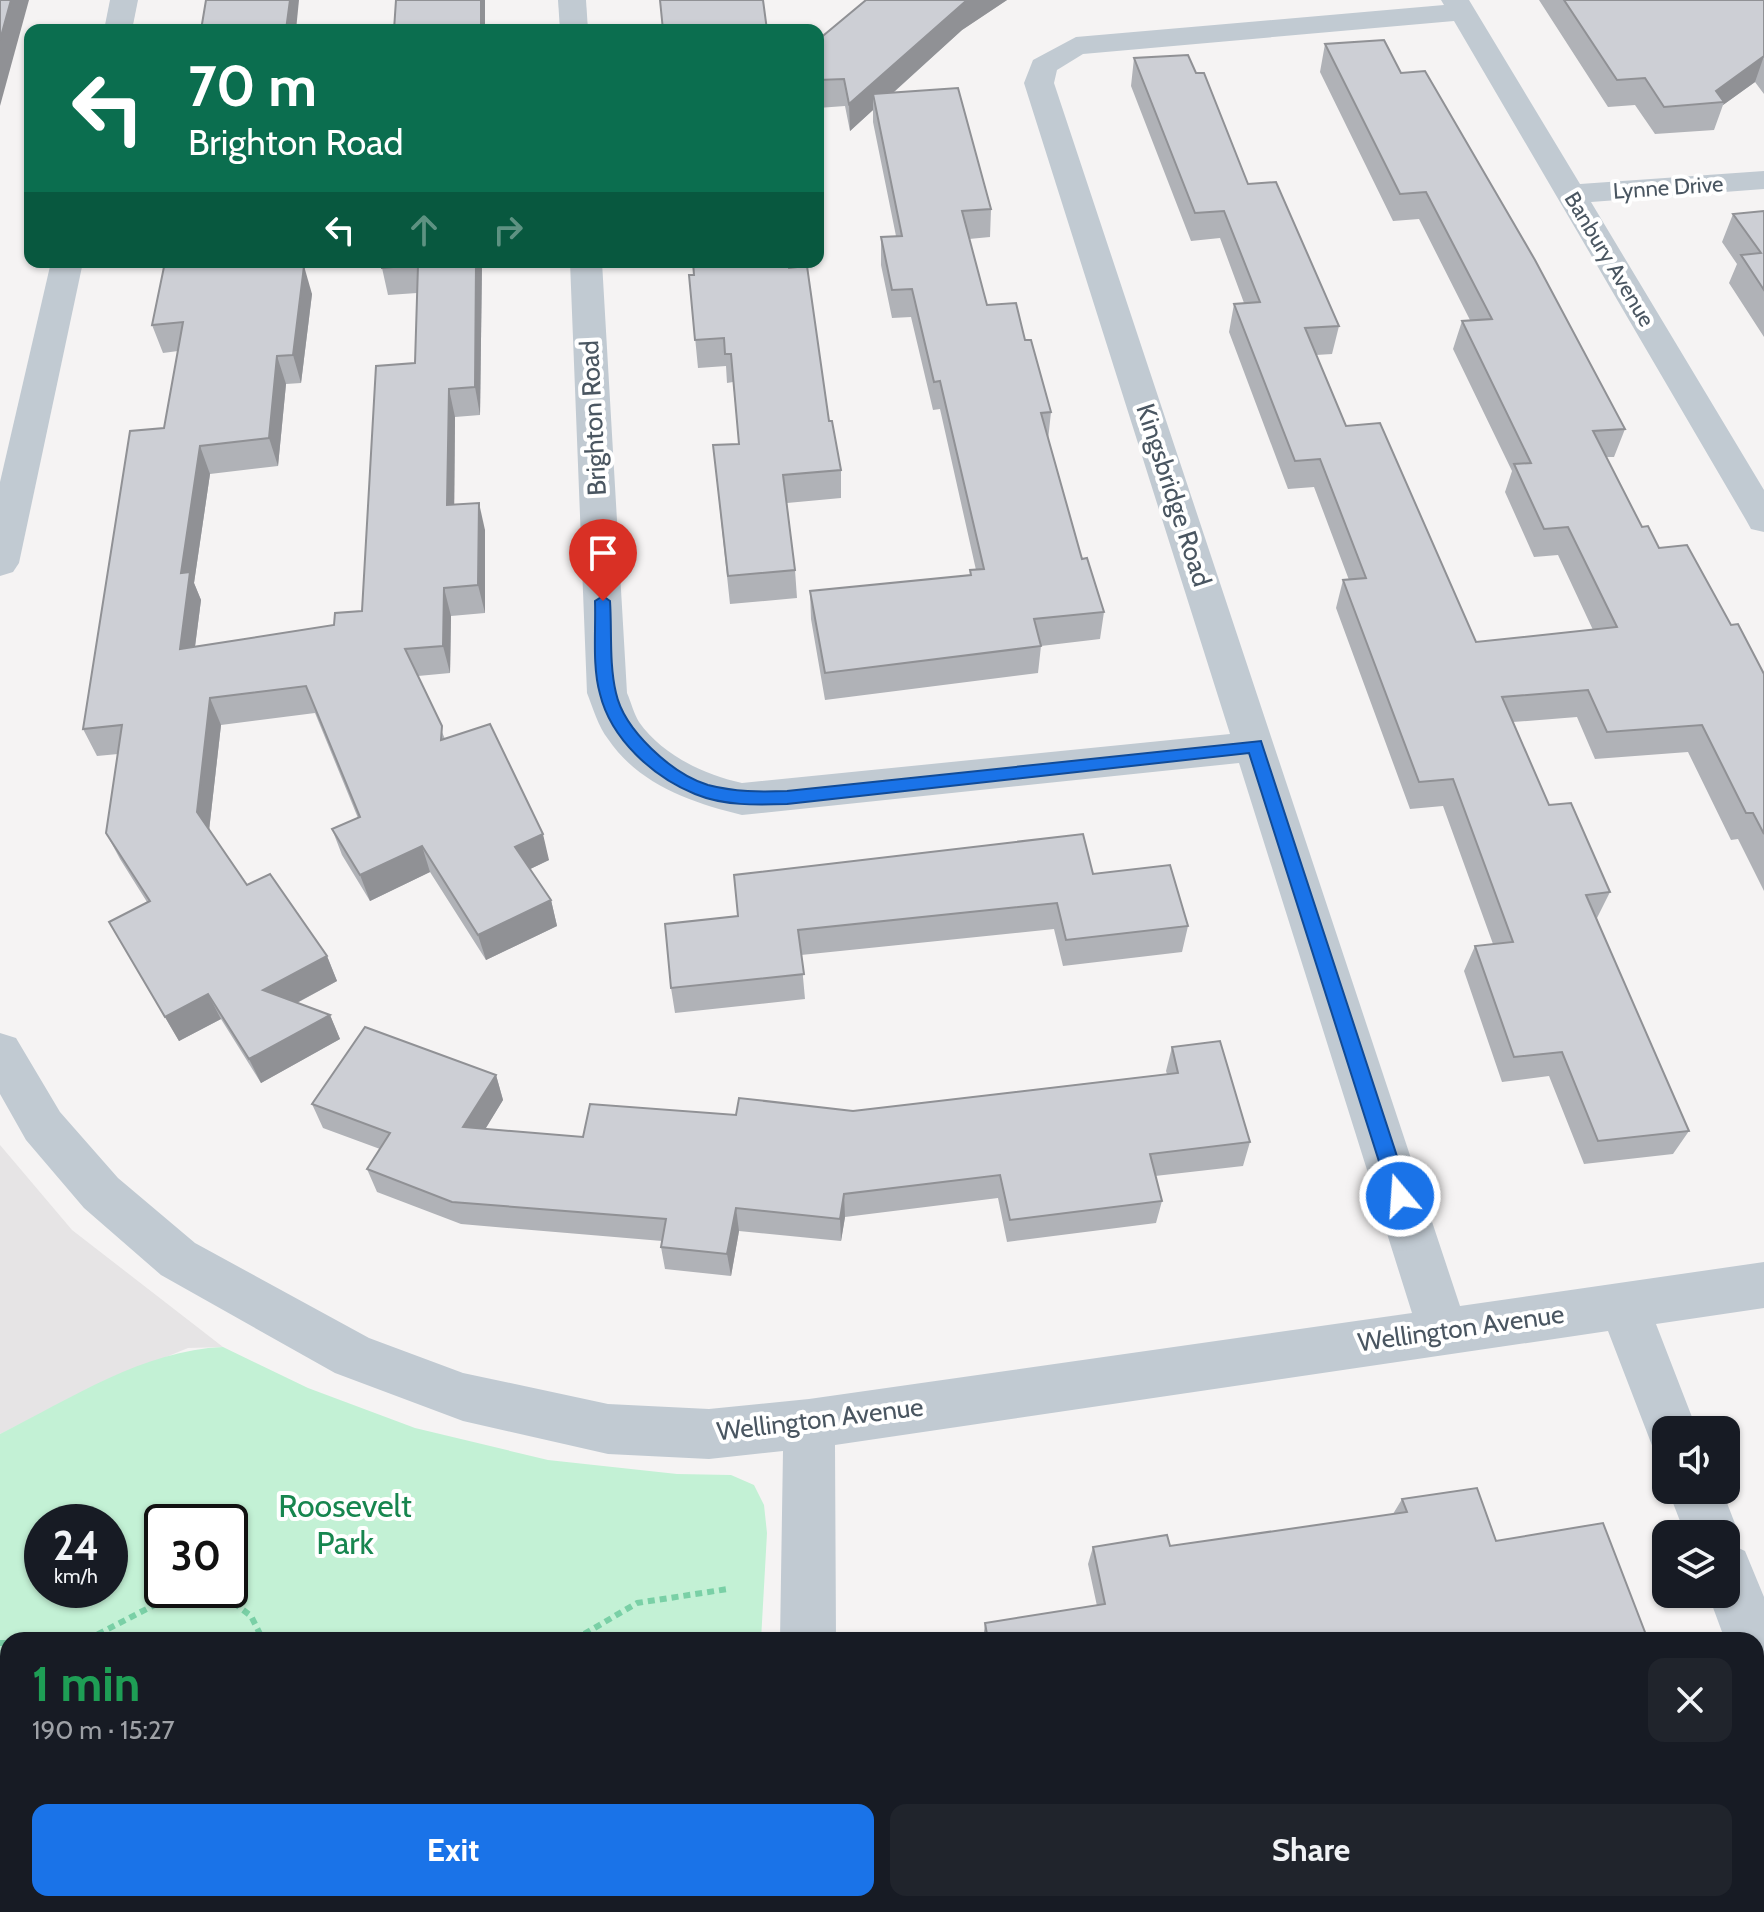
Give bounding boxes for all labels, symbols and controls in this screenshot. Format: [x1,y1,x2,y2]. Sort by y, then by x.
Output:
text: 70 m [188,52,317,120]
icon: left [56,56,160,160]
text: Brighton Road [188,120,404,164]
street label: Lynne Drive [1612,170,1724,205]
street label: Banbury Avenue [1559,187,1660,332]
icon: left [318,208,362,252]
icon: ahead [402,208,446,252]
icon: right [486,208,530,252]
street label: Brighton Road [573,339,613,497]
street label: Kingsbridge Road [1129,400,1219,590]
pin [569,519,637,601]
icon: arrive [581,531,625,575]
position arrow [1358,1154,1442,1238]
street label: Wellington Avenue [1356,1298,1566,1358]
street label: Wellington Avenue [715,1390,925,1448]
map controls [1652,1416,1740,1608]
button: sound [1652,1416,1740,1504]
park label: Roosevelt Park [278,1486,412,1562]
speed limit sign: 30 [144,1504,248,1608]
button: layers [1652,1520,1740,1608]
text: 24 [53,1521,99,1570]
text: km/h [54,1564,98,1588]
text: 1 min [32,1655,140,1713]
button: close [1648,1658,1732,1742]
text: 190 m · 15:27 [32,1714,175,1746]
button: Exit [32,1804,874,1896]
button: Share [890,1804,1732,1896]

